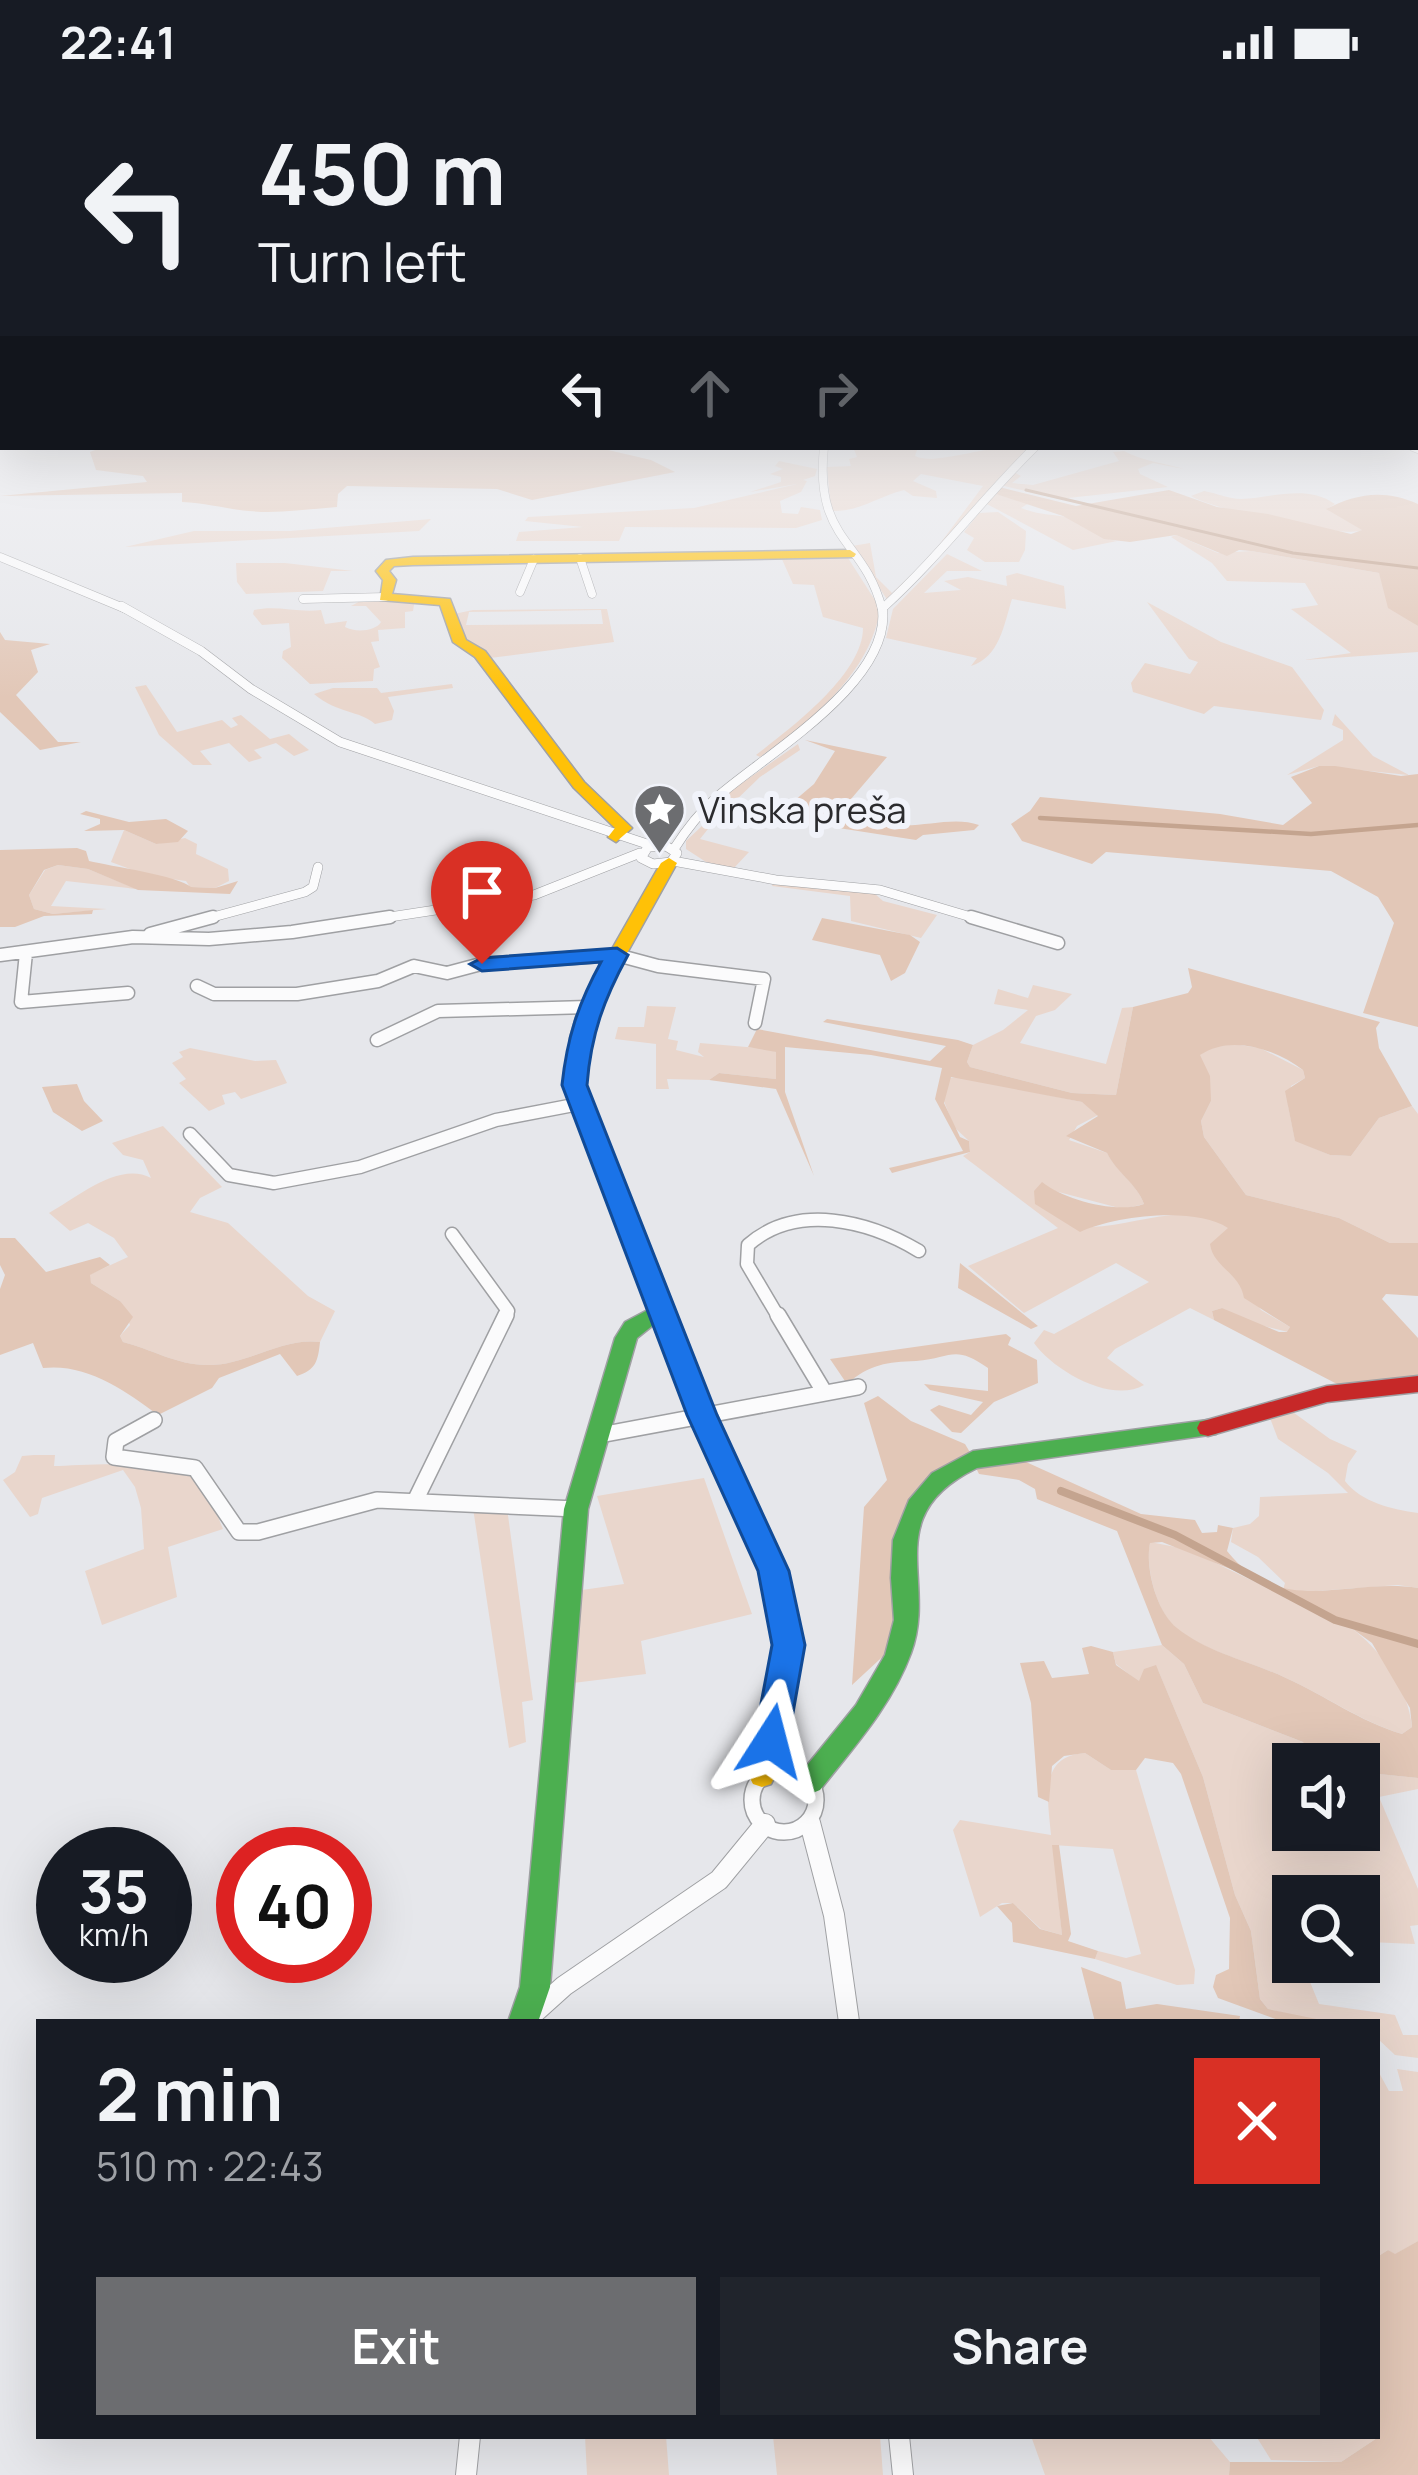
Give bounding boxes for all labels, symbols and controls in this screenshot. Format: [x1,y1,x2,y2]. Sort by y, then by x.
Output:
text: 22:41 [60,11,176,73]
text: 450 m [258,115,506,230]
icon: left [60,132,216,288]
text: Turn left [258,224,467,298]
icon: left [551,360,617,426]
icon: ahead [677,360,743,426]
icon: right [803,360,869,426]
place icon: Vinska preša [631,781,687,855]
place label: Vinska preša [698,785,907,834]
pin [431,841,533,964]
icon: arrive [449,859,515,925]
position arrow [708,1678,834,1804]
map controls [1272,1743,1380,1983]
button: sound [1272,1743,1380,1851]
speed limit sign: 40 [216,1827,372,1983]
text: 35 [79,1849,149,1931]
button: search [1272,1875,1380,1983]
text: km/h [79,1914,149,1955]
text: 2 min [96,2044,283,2143]
button: close [1194,2058,1320,2184]
text: 510 m · 22:43 [96,2139,324,2193]
button: Exit [96,2277,696,2415]
button: Share [720,2277,1320,2415]

